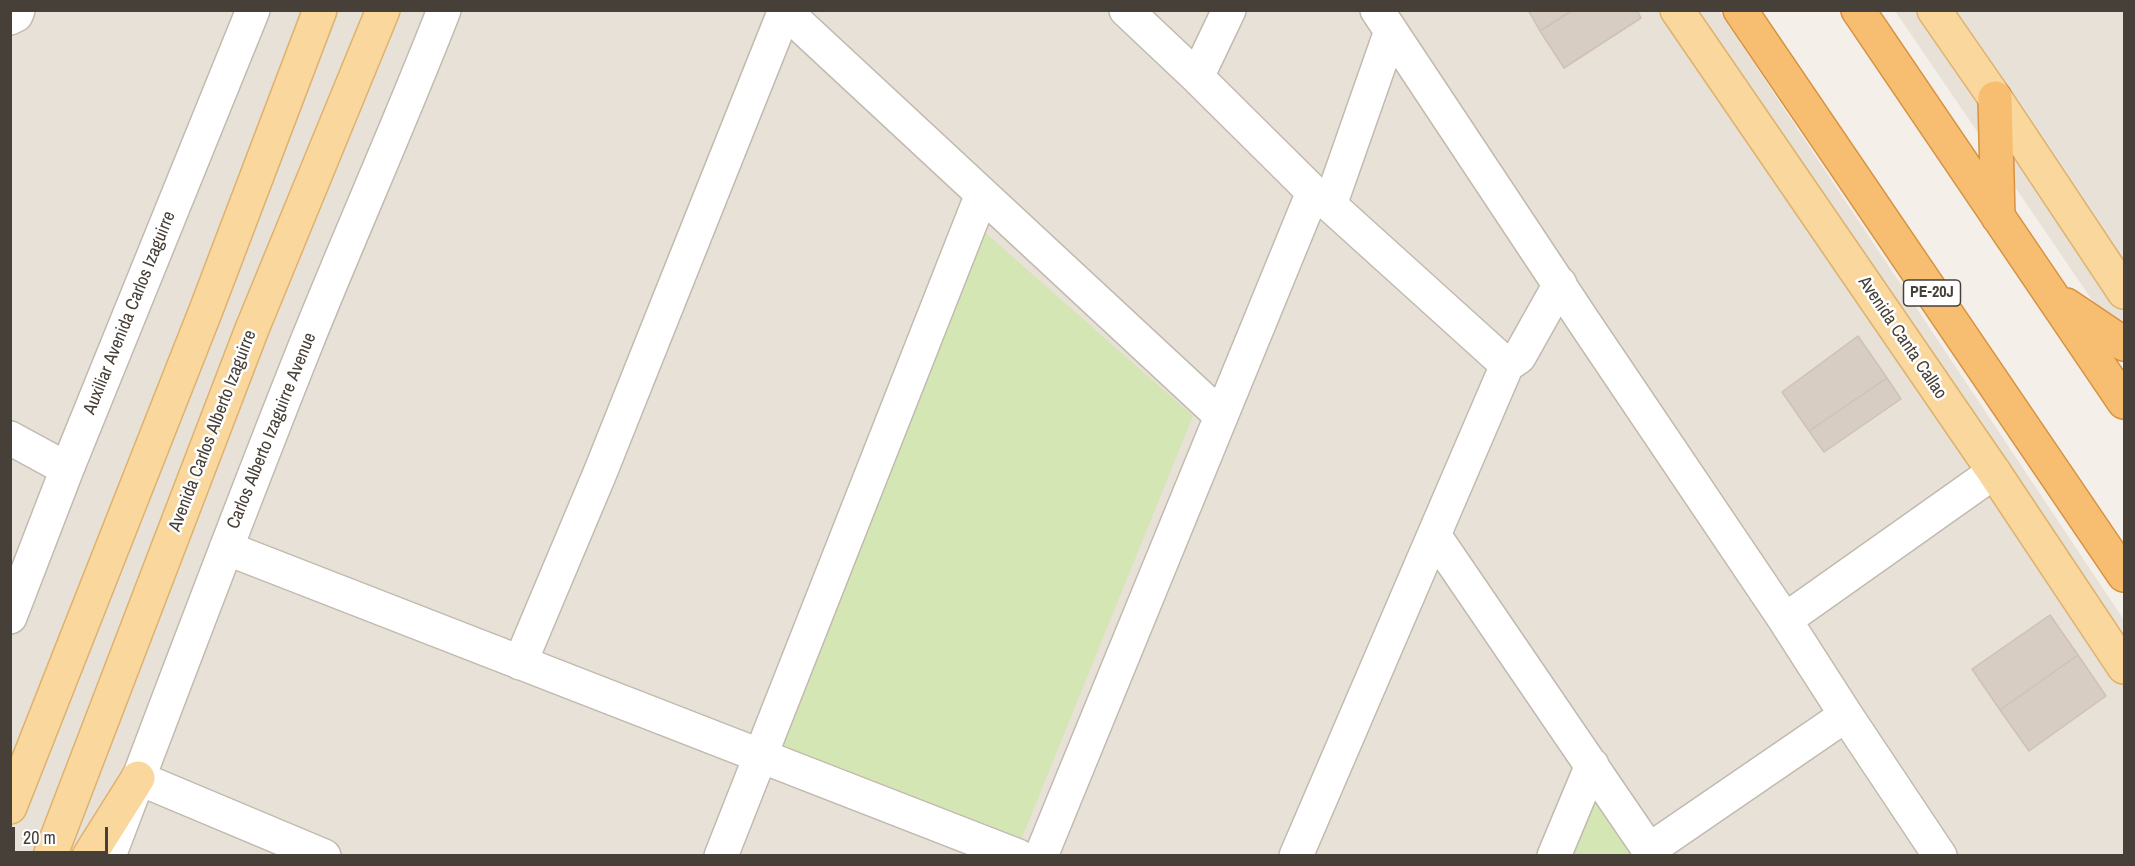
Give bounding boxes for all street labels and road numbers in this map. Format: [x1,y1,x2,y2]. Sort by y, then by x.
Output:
street label: Auxiliar Avenida Carlos Izaguirre [79,208,181,418]
street label: Avenida Canta Callao [1853,273,1951,403]
road number: PE-20J [1904,280,1960,306]
street label: Avenida Carlos Alberto Izaguirre [165,327,261,535]
street label: Carlos Alberto Izaguirre Avenue [223,330,321,532]

